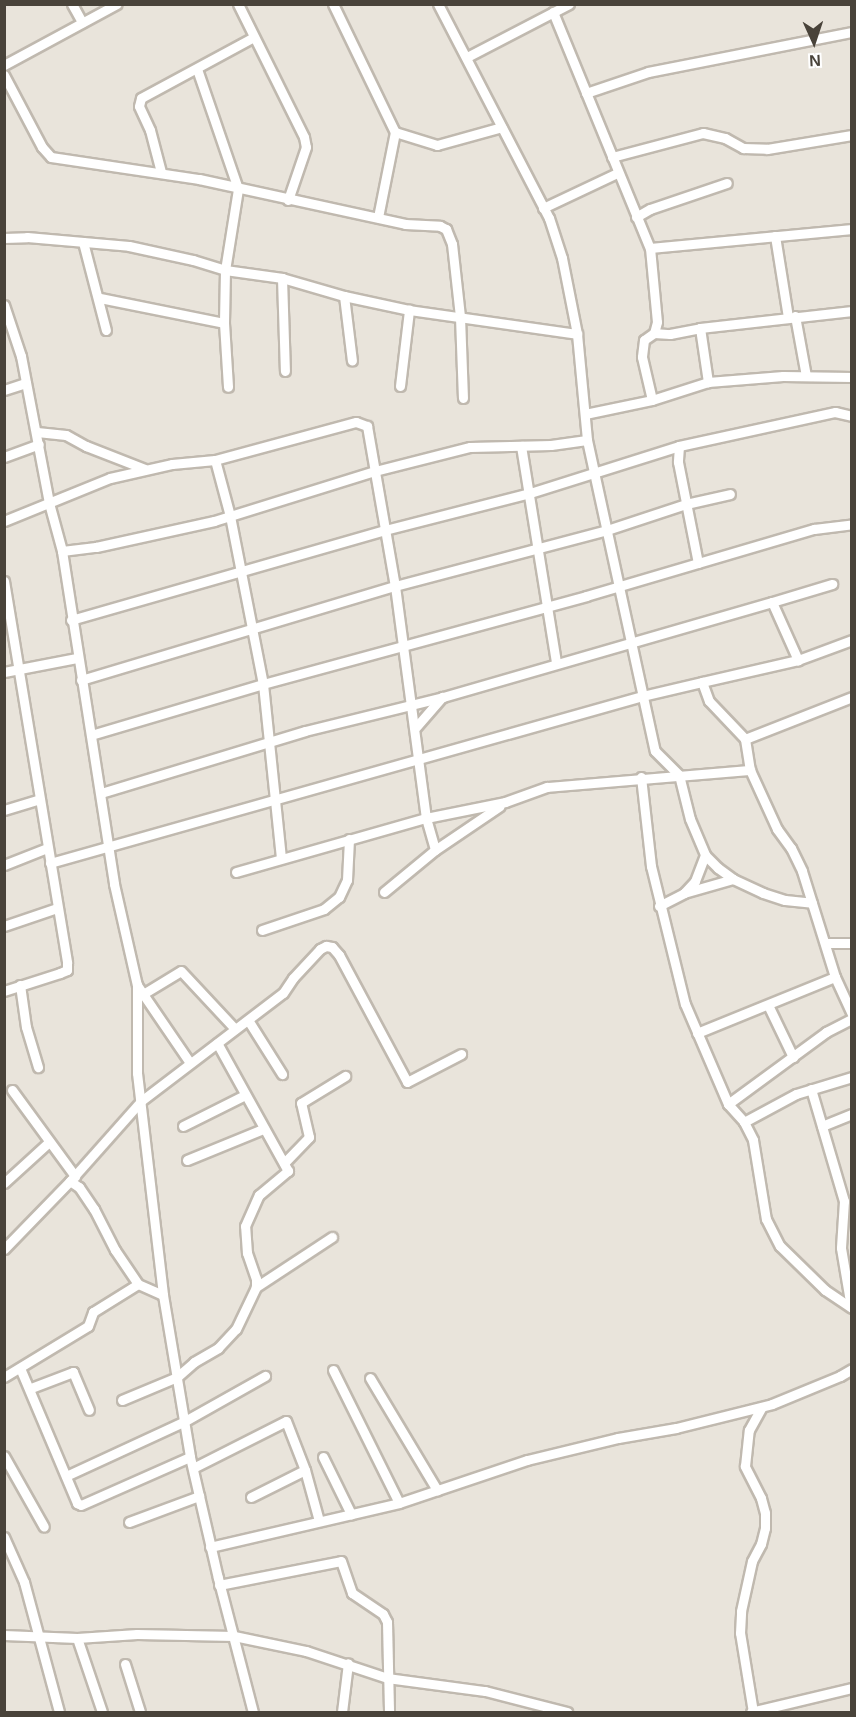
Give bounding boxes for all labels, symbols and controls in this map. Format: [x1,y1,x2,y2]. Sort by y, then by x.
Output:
north arrow [784,12,844,72]
text: N [809,52,821,69]

